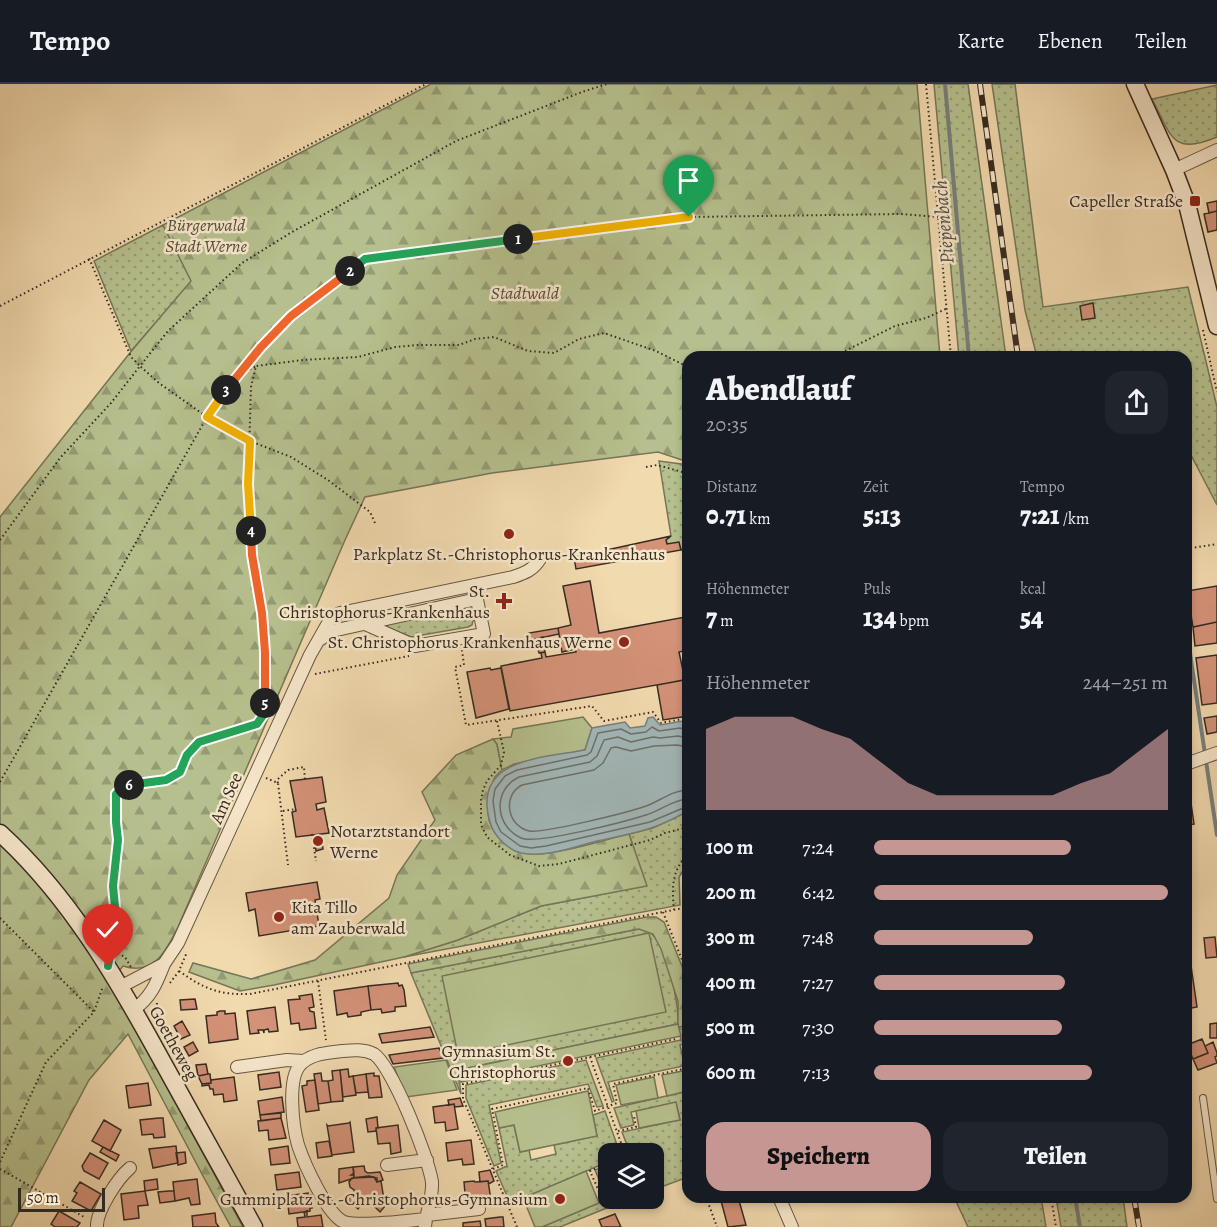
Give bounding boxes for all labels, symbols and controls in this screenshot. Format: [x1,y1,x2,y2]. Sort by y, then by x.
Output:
text: Tempo [30,22,110,60]
text: Karte [957,27,1005,55]
text: Ebenen [1038,27,1102,55]
text: Teilen [1135,27,1187,55]
pin [663,155,714,217]
icon: arrive [672,164,705,197]
water label: Piepenbach [926,179,961,265]
place label: Capeller Straße [1069,189,1183,213]
marker: Capeller Straße [1188,194,1202,208]
park label: Bürgerwald Stadt Werne [165,213,247,258]
pin: 1 [503,224,533,254]
text: 1 [515,228,521,250]
pin: 2 [335,256,365,286]
text: 2 [346,260,354,282]
park label: Stadtwald [491,281,560,305]
text: Abendlauf [706,366,851,411]
button: share [1105,371,1168,434]
pin: 3 [211,375,241,405]
text: 3 [223,379,229,401]
text: 20:35 [706,411,748,438]
text: Distanz [706,476,757,498]
text: Zeit [863,476,889,498]
text: Tempo [1020,476,1065,498]
text: 0.71 [706,498,746,533]
text: 5:13 [863,498,901,533]
text: 7:21 [1020,498,1060,533]
text: km [746,508,771,530]
text: /km [1060,508,1089,530]
pin: 4 [236,516,266,546]
text: 4 [247,520,255,542]
marker: Parkplatz St.-Christophorus-Krankenhaus [502,527,516,541]
place label: Parkplatz St.-Christophorus-Krankenhaus [353,542,665,566]
text: Höhenmeter [706,578,789,600]
text: Puls [863,578,891,600]
text: kcal [1020,578,1046,600]
place label: St. Christophorus-Krankenhaus [279,579,490,624]
marker: St. Christophorus-Krankenhaus [495,592,513,610]
text: 7 [706,600,717,635]
text: 134 [863,600,896,635]
text: 54 [1020,600,1044,635]
text: m [717,610,734,632]
text: bpm [896,610,929,632]
place label: St. Christophorus Krankenhaus Werne [328,630,612,654]
marker: St. Christophorus Krankenhaus Werne [617,635,631,649]
text: Höhenmeter [706,669,810,696]
text: 244–251 m [1083,669,1168,696]
pin: 5 [250,688,280,718]
text: 5 [262,692,268,714]
street label: Am See [204,768,248,828]
pin: 6 [114,770,144,800]
text: 6 [125,774,133,796]
place label: Notarztstandort Werne [329,819,450,864]
marker: Notarztstandort Werne [311,834,325,848]
text: 100 m [706,834,754,861]
text: 7:24 [802,834,834,861]
text: 200 m [706,879,756,906]
text: 6:42 [802,879,835,906]
place label: Kita Tillo am Zauberwald [291,895,406,940]
pin [82,904,133,966]
marker: Kita Tillo am Zauberwald [272,910,286,924]
icon: check [91,913,124,946]
text: 300 m [706,924,755,951]
text: 7:48 [802,924,834,951]
text: 400 m [706,969,756,996]
text: 7:27 [802,969,833,996]
street label: Goetheweg [144,1002,204,1084]
text: 500 m [706,1014,755,1041]
text: 7:30 [802,1014,834,1041]
place label: Gymnasium St. Christophorus [442,1039,556,1084]
marker: Gymnasium St. Christophorus [561,1054,575,1068]
text: 600 m [706,1059,756,1086]
text: 7:13 [802,1059,830,1086]
button: Speichern [706,1122,931,1191]
button: Teilen [943,1122,1168,1191]
map controls [598,1143,664,1209]
button: layers [598,1143,664,1209]
scale bar [18,1185,105,1212]
text: 50 m [27,1187,59,1209]
place label: Gummiplatz St.-Christophorus-Gymnasium [220,1187,548,1211]
marker: Gummiplatz St.-Christophorus-Gymnasium [553,1192,567,1206]

